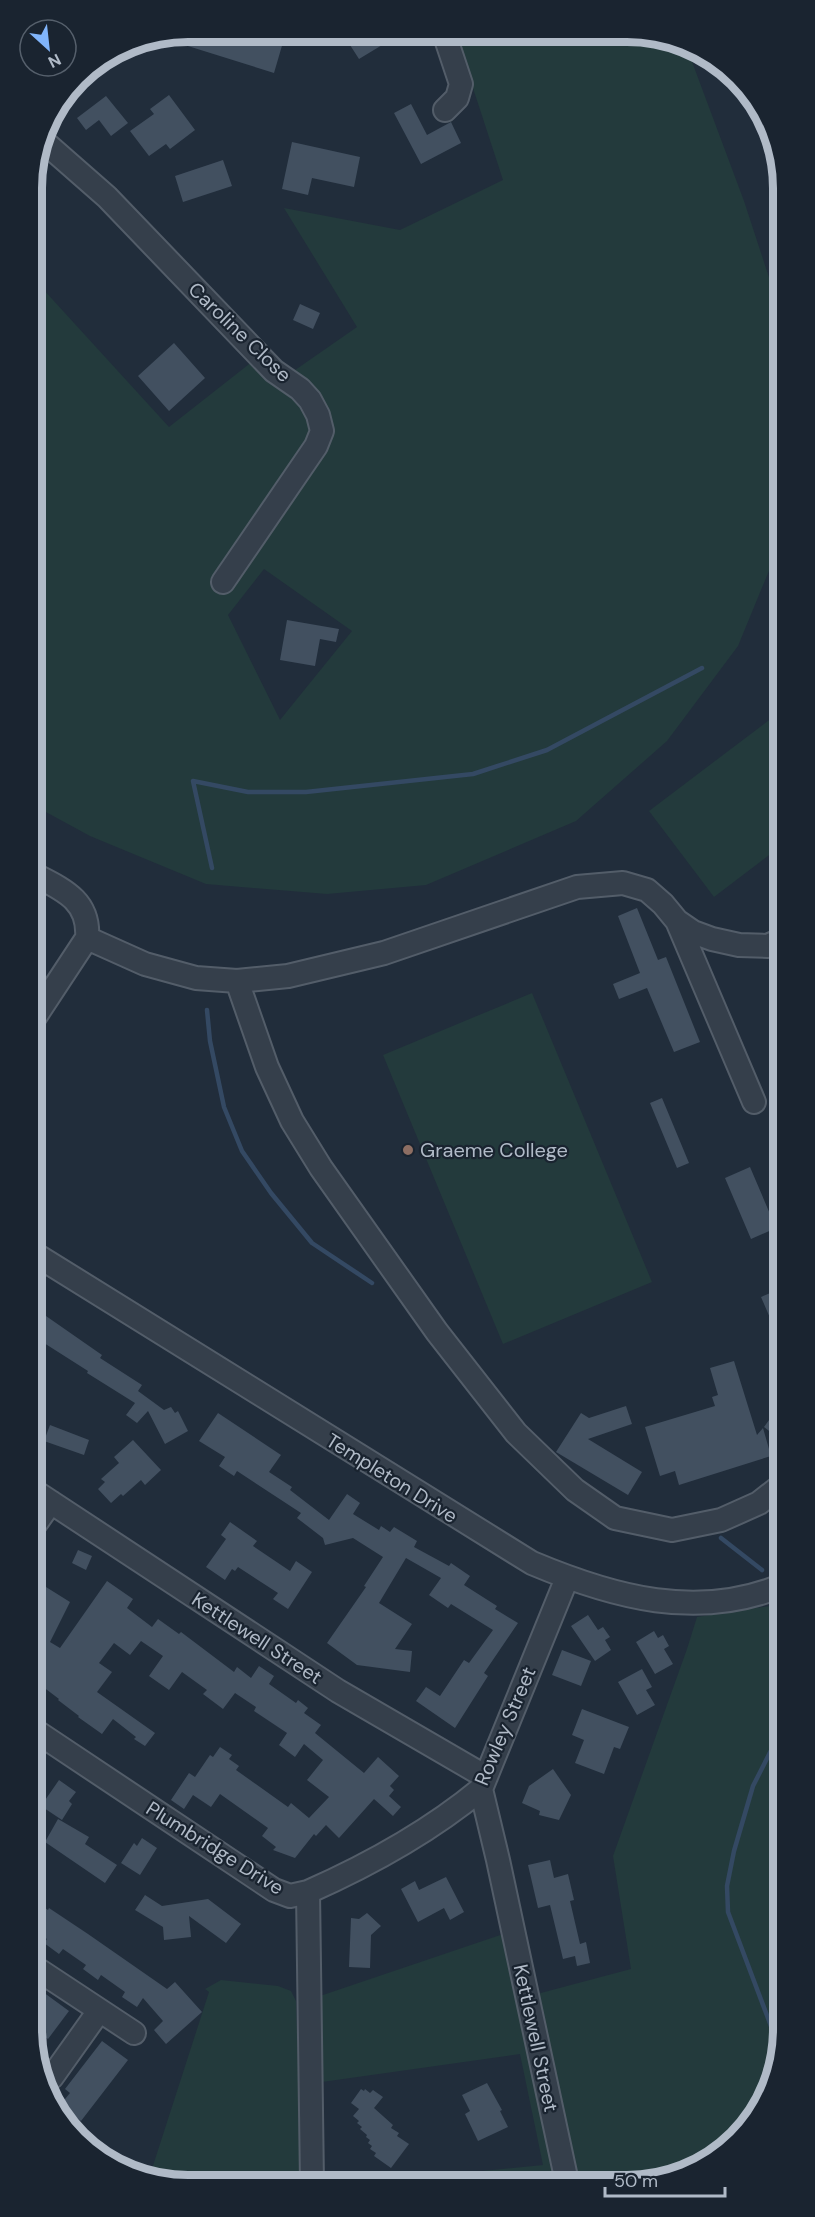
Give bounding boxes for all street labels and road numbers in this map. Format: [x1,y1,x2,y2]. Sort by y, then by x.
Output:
street label: Caroline Close [183,276,297,388]
street label: Templeton Drive [321,1427,463,1529]
street label: Kettlewell Street [187,1586,327,1690]
street label: Rowley Street [468,1663,542,1789]
street label: Plumbridge Drive [141,1795,289,1901]
street label: Kettlewell Street [508,1962,564,2114]

